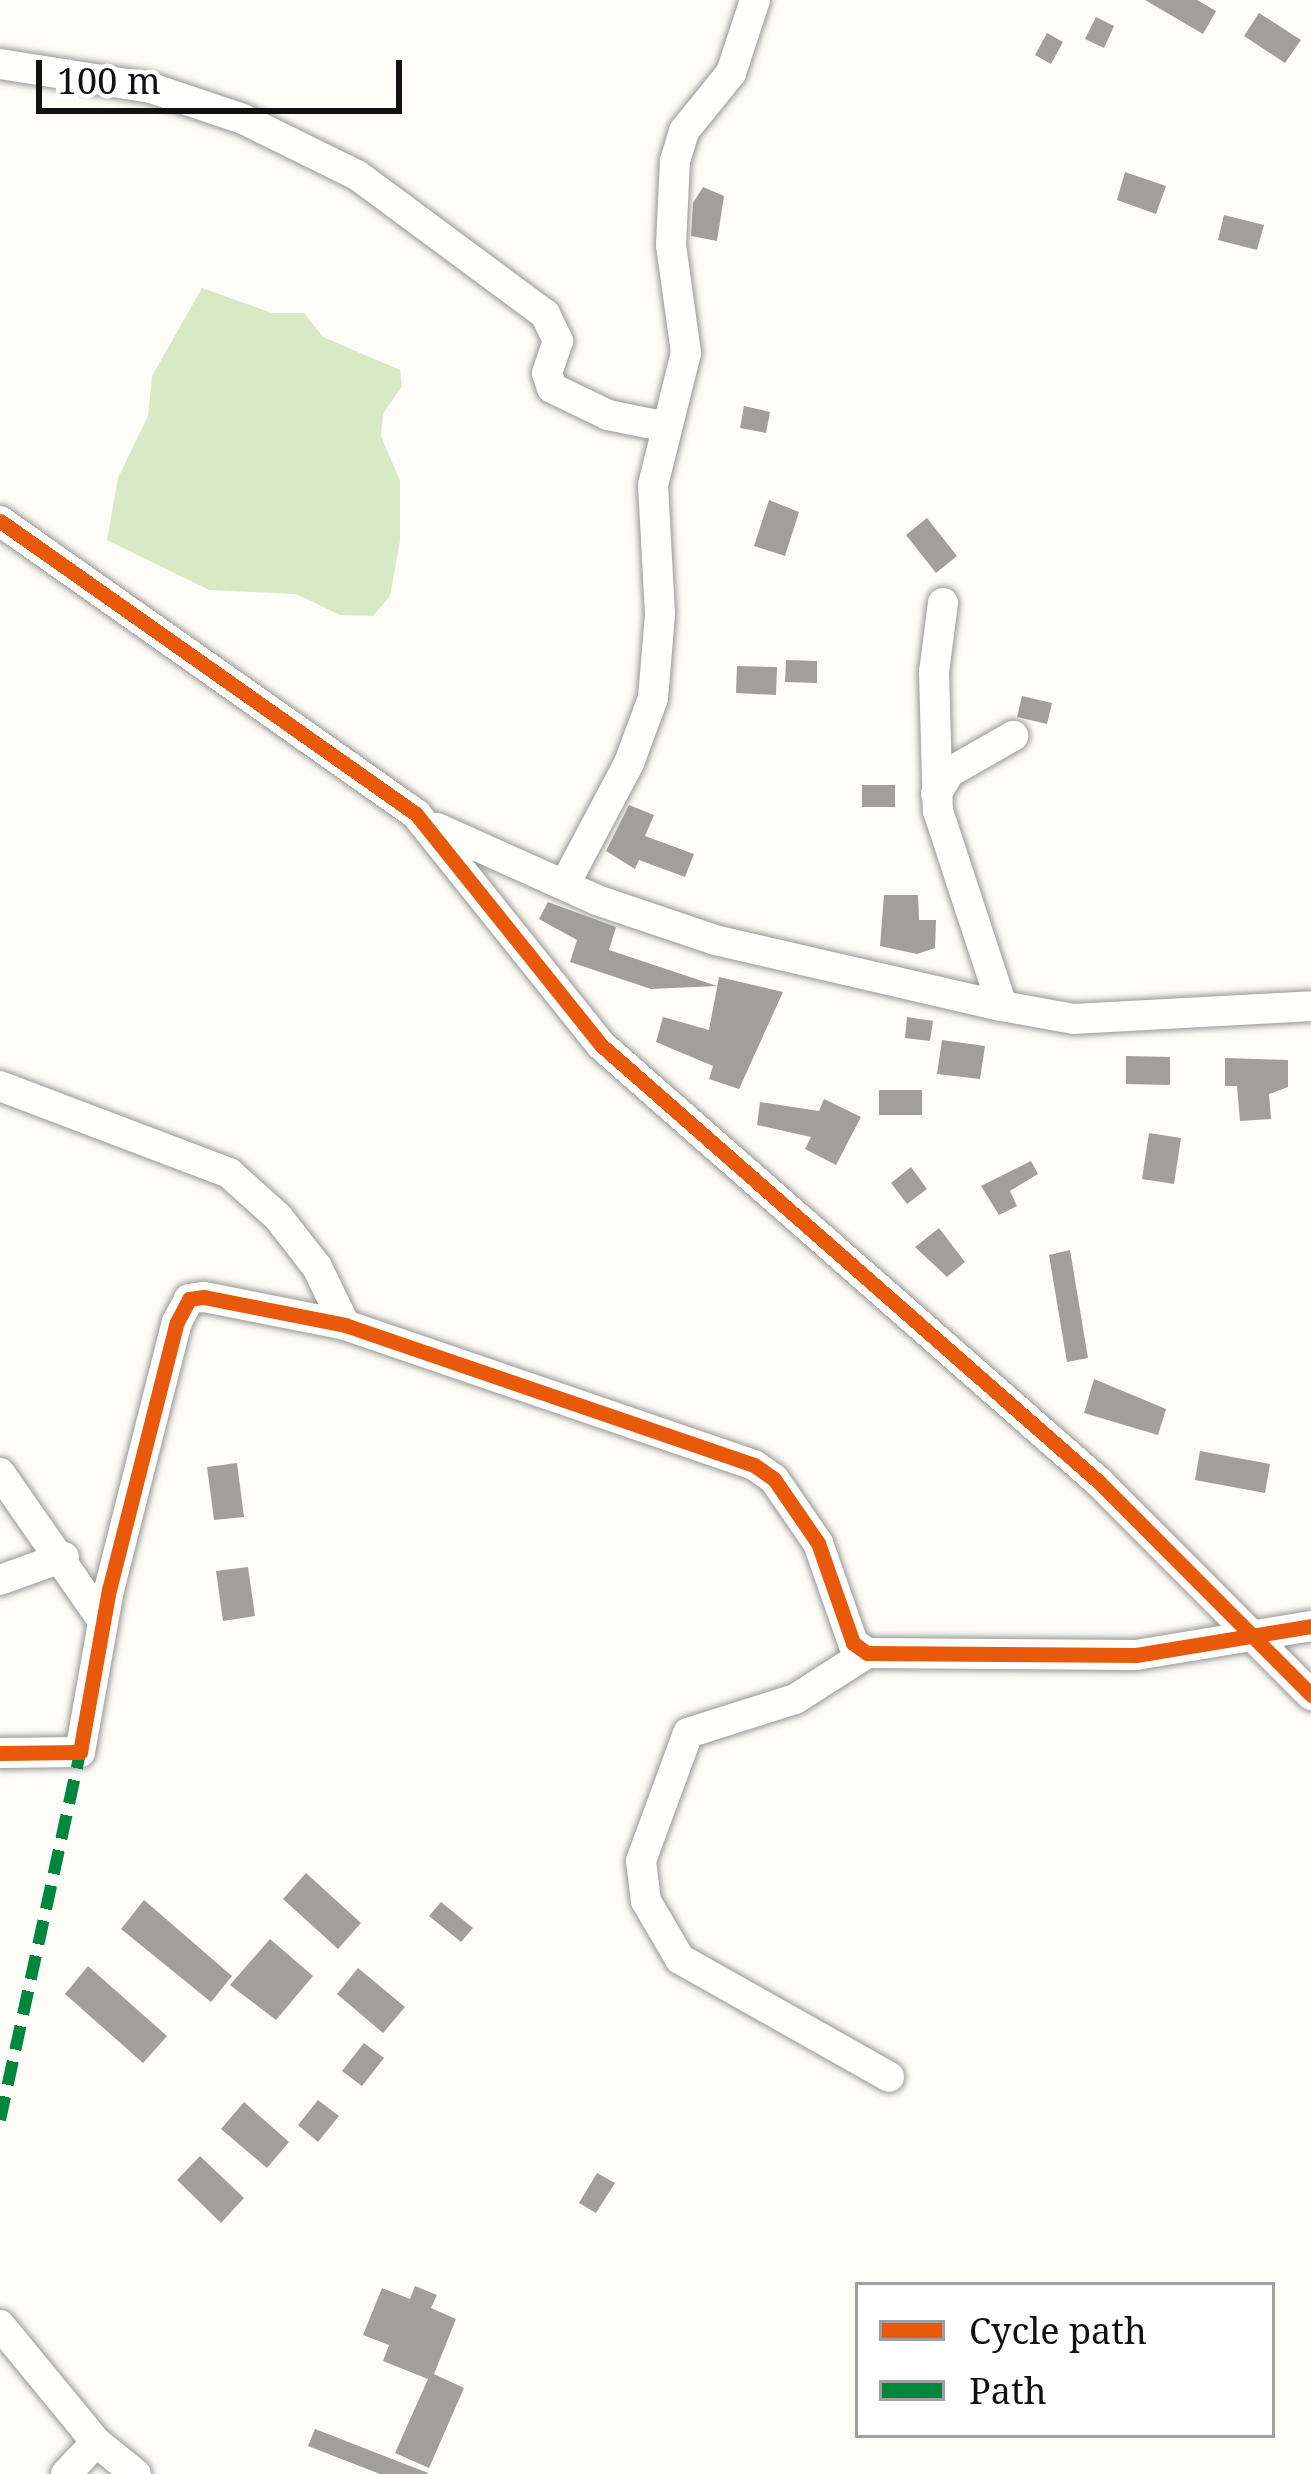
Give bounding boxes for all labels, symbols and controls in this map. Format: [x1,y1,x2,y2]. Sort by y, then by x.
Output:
scale bar [42,36,408,110]
text: 100 m [57,56,161,105]
legend [855,2282,1275,2438]
text: Cycle path [969,2306,1147,2355]
text: Path [969,2366,1047,2415]

